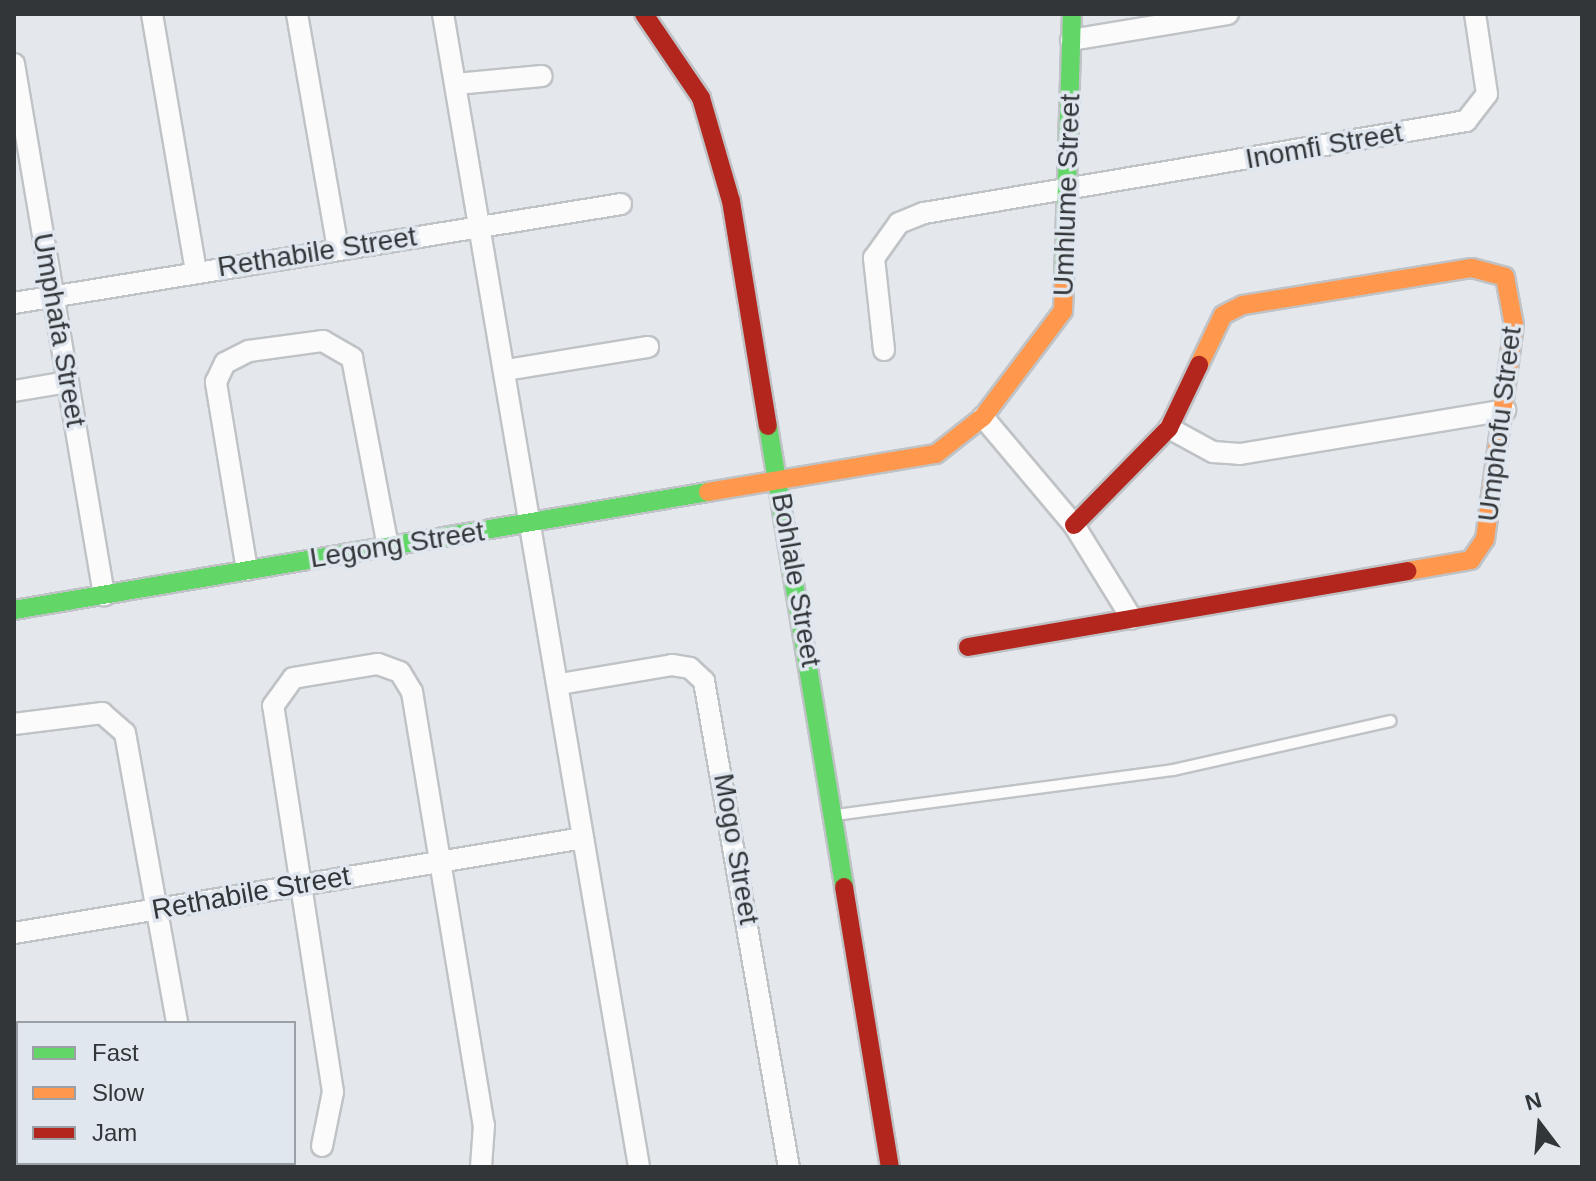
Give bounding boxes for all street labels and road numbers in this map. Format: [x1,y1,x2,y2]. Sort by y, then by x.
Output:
street label: Umhlume Street [1047,93,1087,297]
street label: Inomfi Street [1243,116,1405,176]
street label: Rethabile Street [215,220,419,284]
street label: Umphafa Street [25,231,93,429]
street label: Umphofu Street [1471,325,1529,523]
street label: Bohlale Street [764,490,828,670]
street label: Legong Street [307,515,487,575]
street label: Mogo Street [706,771,766,927]
street label: Rethabile Street [149,859,353,927]

